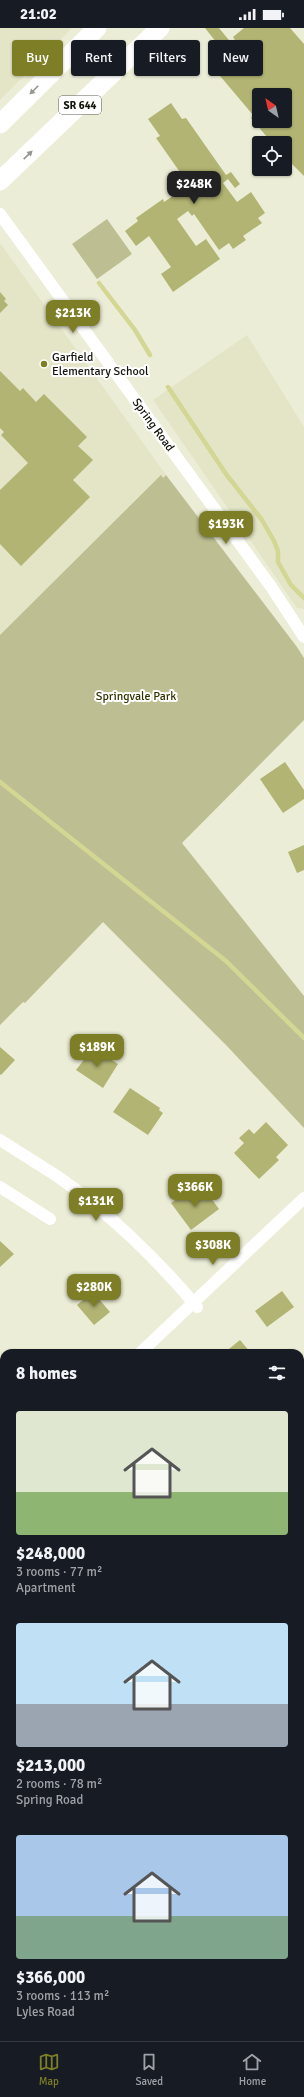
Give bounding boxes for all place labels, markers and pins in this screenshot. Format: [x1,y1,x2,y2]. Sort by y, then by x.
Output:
pin: $248K [166,171,222,205]
pin: $213K [45,300,101,334]
place label: Garfield Elementary School [52,350,149,379]
marker: Garfield Elementary School [39,359,49,369]
pin: $193K [198,511,254,545]
pin: $189K [69,1034,125,1068]
pin: $366K [167,1174,223,1208]
pin: $131K [68,1188,124,1222]
pin: $308K [185,1232,241,1266]
pin: $280K [66,1274,122,1308]

